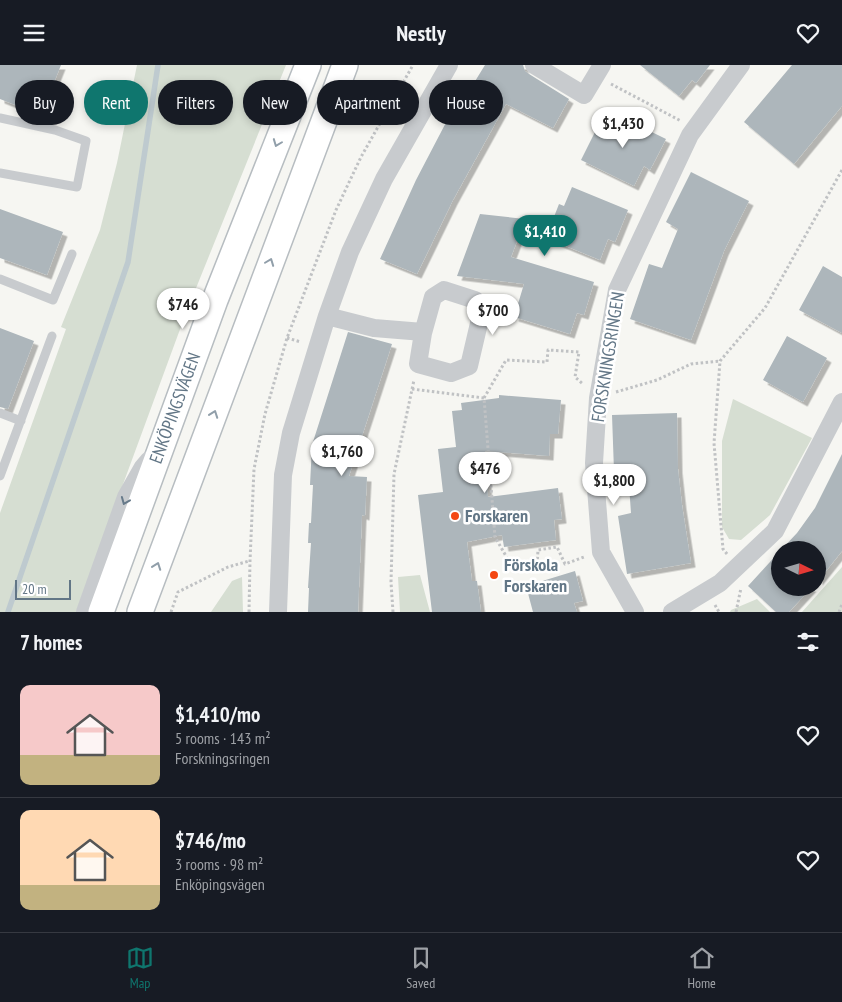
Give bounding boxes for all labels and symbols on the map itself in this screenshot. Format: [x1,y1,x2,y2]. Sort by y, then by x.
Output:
pin: $1,430 [582,107,664,149]
one-way arrow [273,138,283,147]
pin: $1,410 [504,215,586,257]
one-way arrow [264,258,274,266]
pin: $746 [153,287,213,330]
street label: FORSKNINGSRINGEN [586,290,629,424]
pin: $700 [463,293,523,336]
street label: ENKÖPINGSVÄGEN [144,349,205,466]
one-way arrow [207,410,218,419]
pin: $1,760 [301,435,383,477]
pin: $476 [455,451,515,494]
pin: $1,800 [573,463,655,506]
one-way arrow [121,496,131,505]
place label: Forskaren [465,504,528,527]
marker: Forskaren [449,510,461,522]
north arrow [771,541,826,596]
place label: Förskola Forskaren [504,553,567,597]
one-way arrow [151,562,161,571]
marker: Förskola Forskaren [488,569,500,581]
scale bar [15,577,71,600]

